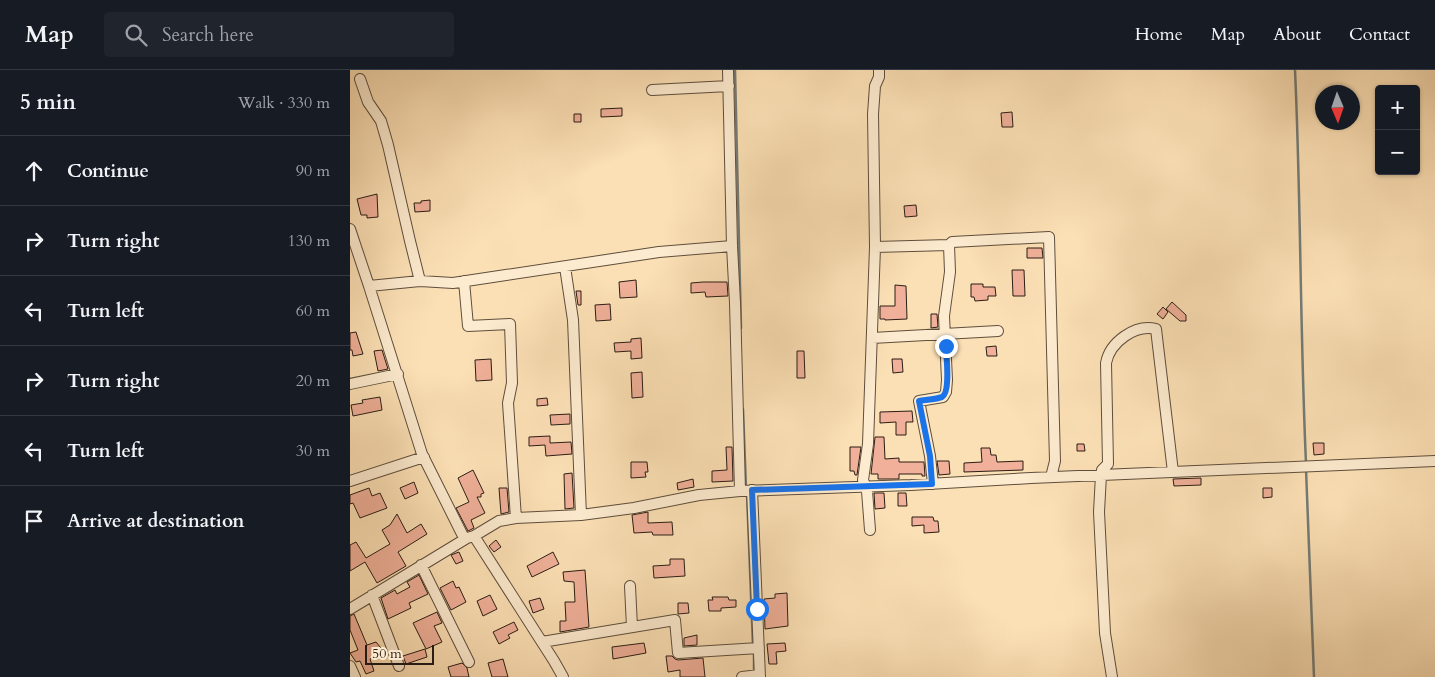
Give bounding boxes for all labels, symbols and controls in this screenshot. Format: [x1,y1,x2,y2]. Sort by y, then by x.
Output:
search box [104,12,454,57]
text: Map [25,18,74,51]
icon: search [122,21,150,49]
text: Search here [162,22,254,48]
text: Home [1135,22,1183,47]
text: Map [1211,22,1245,47]
text: About [1273,22,1321,47]
text: Contact [1349,22,1410,47]
north arrow [1315,85,1360,130]
map controls [1375,85,1420,175]
button: + [1375,85,1420,130]
text: 5 min [20,88,76,117]
text: Walk · 330 m [238,92,330,114]
button: − [1375,130,1420,175]
icon: ahead [20,157,48,185]
text: Continue [67,158,149,184]
text: 90 m [296,160,330,182]
icon: right [20,227,48,255]
text: Turn right [67,228,159,254]
text: 130 m [288,230,330,252]
icon: left [20,297,48,325]
text: Turn left [67,298,144,324]
text: 60 m [296,300,330,322]
route end [935,335,958,358]
icon: right [20,367,48,395]
text: Turn right [67,368,159,394]
text: 20 m [296,370,330,392]
icon: left [20,437,48,465]
text: Turn left [67,438,144,464]
text: 30 m [296,440,330,462]
icon: arrive [20,507,48,535]
text: Arrive at destination [67,508,244,534]
route start [746,598,769,621]
scale bar [365,642,434,665]
text: 50 m [372,644,402,663]

